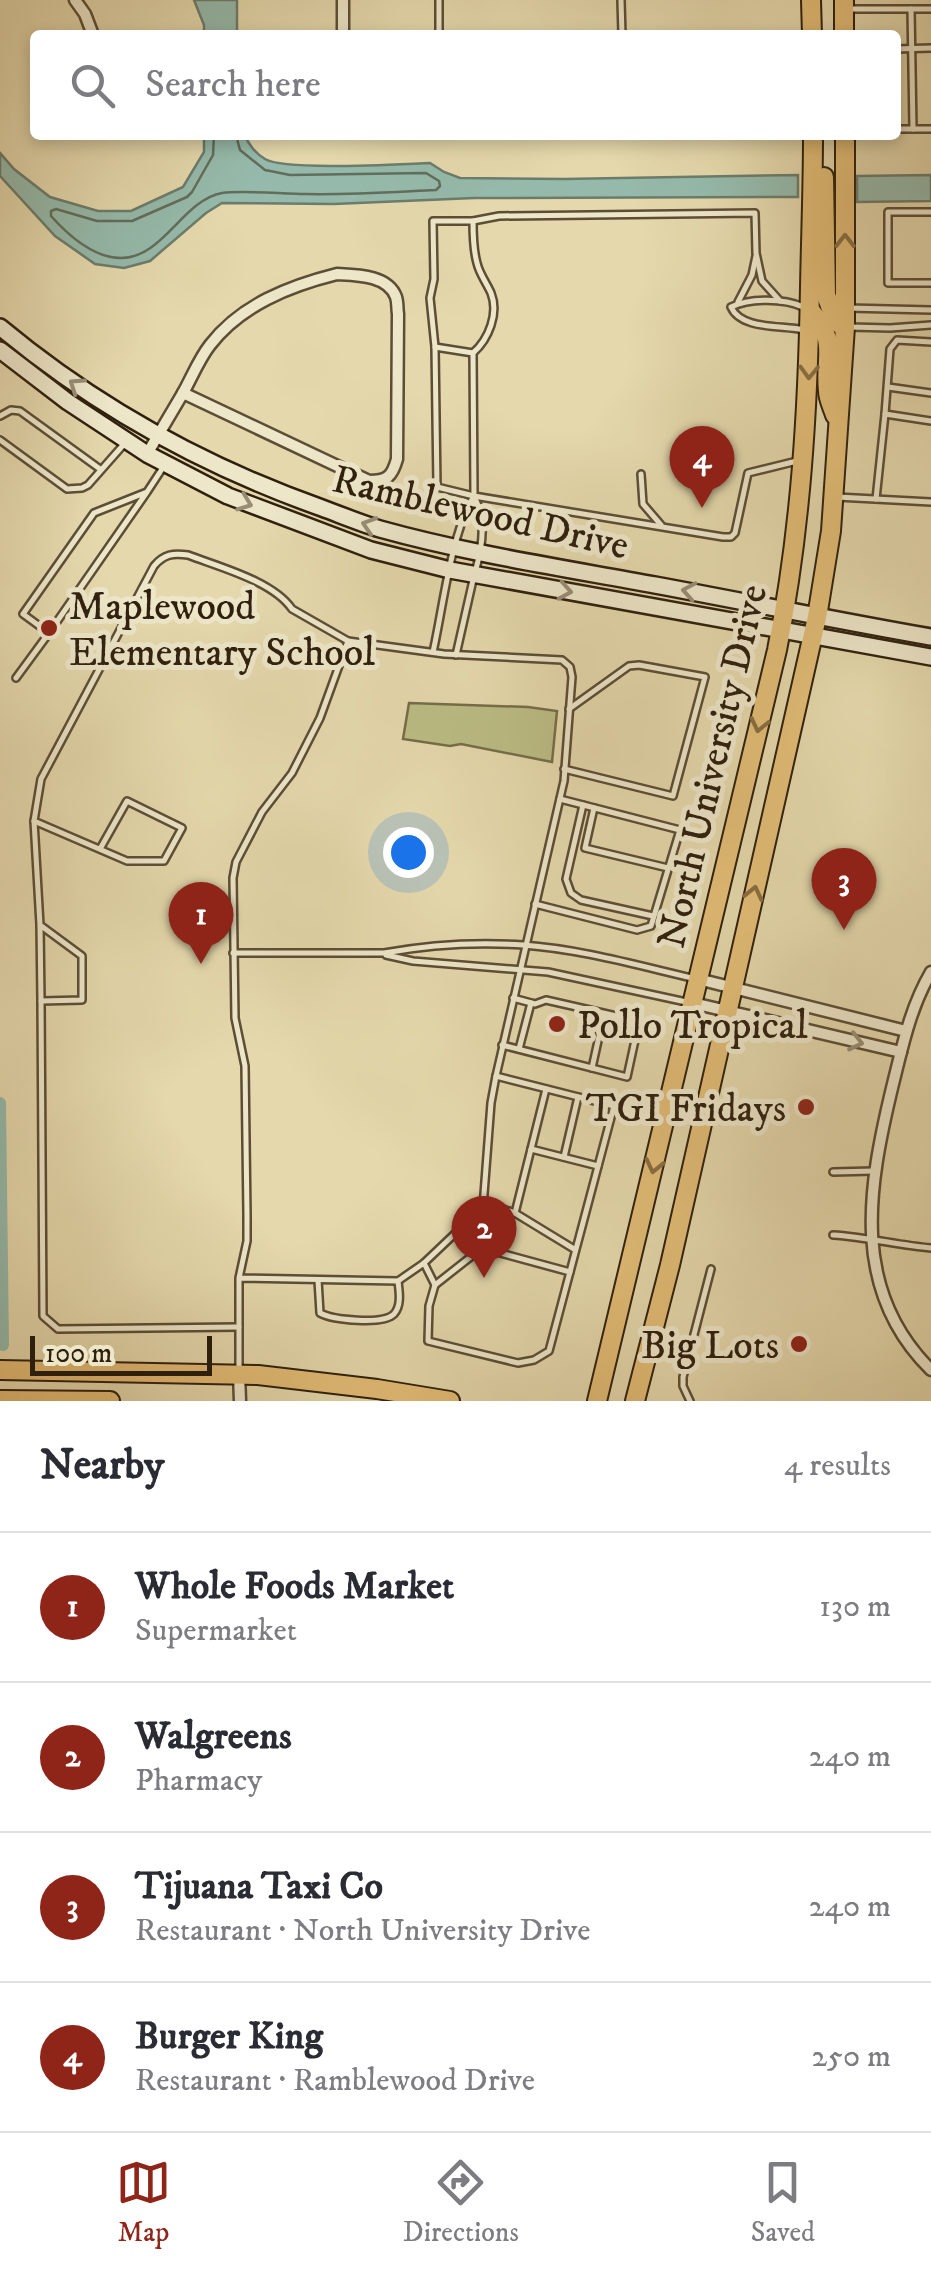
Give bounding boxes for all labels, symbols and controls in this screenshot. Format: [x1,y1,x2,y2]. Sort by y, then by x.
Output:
search box [30,30,901,140]
icon: search [65,58,120,113]
text: Search here [145,61,321,109]
one-way arrow [834,232,856,248]
one-way arrow [798,365,819,381]
one-way arrow [69,379,88,397]
pin: 4 [670,426,734,508]
street label: Ramblewood Drive [327,456,633,572]
one-way arrow [236,491,253,512]
one-way arrow [361,516,378,536]
one-way arrow [556,579,573,600]
street label: North University Drive [648,580,780,953]
one-way arrow [681,581,697,602]
place label: Maplewood Elementary School [69,583,375,679]
marker: Maplewood Elementary School [38,617,60,639]
one-way arrow [750,716,771,733]
your location [383,827,434,878]
pin: 3 [812,848,876,930]
pin: 1 [168,882,234,964]
one-way arrow [742,885,763,902]
place label: Pollo Tropical [577,1002,808,1052]
marker: Pollo Tropical [546,1013,568,1035]
one-way arrow [847,1030,864,1051]
place label: TGI Fridays [586,1085,786,1135]
marker: TGI Fridays [795,1096,817,1118]
one-way arrow [645,1157,666,1174]
pin: 2 [452,1196,516,1278]
place label: Big Lots [641,1322,779,1372]
scale bar [30,1331,212,1376]
marker: Big Lots [788,1333,810,1355]
text: 100 m [45,1336,112,1371]
text: Nearby [40,1440,164,1492]
text: 4 results [784,1446,891,1486]
text: Whole Foods Market [135,1563,454,1611]
text: 1 [67,1587,78,1627]
text: 130 m [819,1587,891,1627]
text: Supermarket [135,1611,297,1651]
text: Walgreens [135,1713,292,1761]
text: 2 [65,1737,80,1777]
text: 240 m [809,1737,891,1777]
text: Pharmacy [135,1761,262,1801]
text: Tijuana Taxi Co [135,1863,383,1911]
text: 3 [67,1887,78,1927]
text: 240 m [809,1887,891,1927]
text: Restaurant · North University Drive [135,1911,590,1951]
text: Burger King [135,2013,323,2061]
text: 4 [63,2037,82,2077]
text: 250 m [811,2037,891,2077]
text: Restaurant · Ramblewood Drive [135,2061,535,2101]
tab: Map [116,2155,171,2250]
tab: Directions [403,2155,519,2250]
tab: Saved [751,2155,815,2250]

